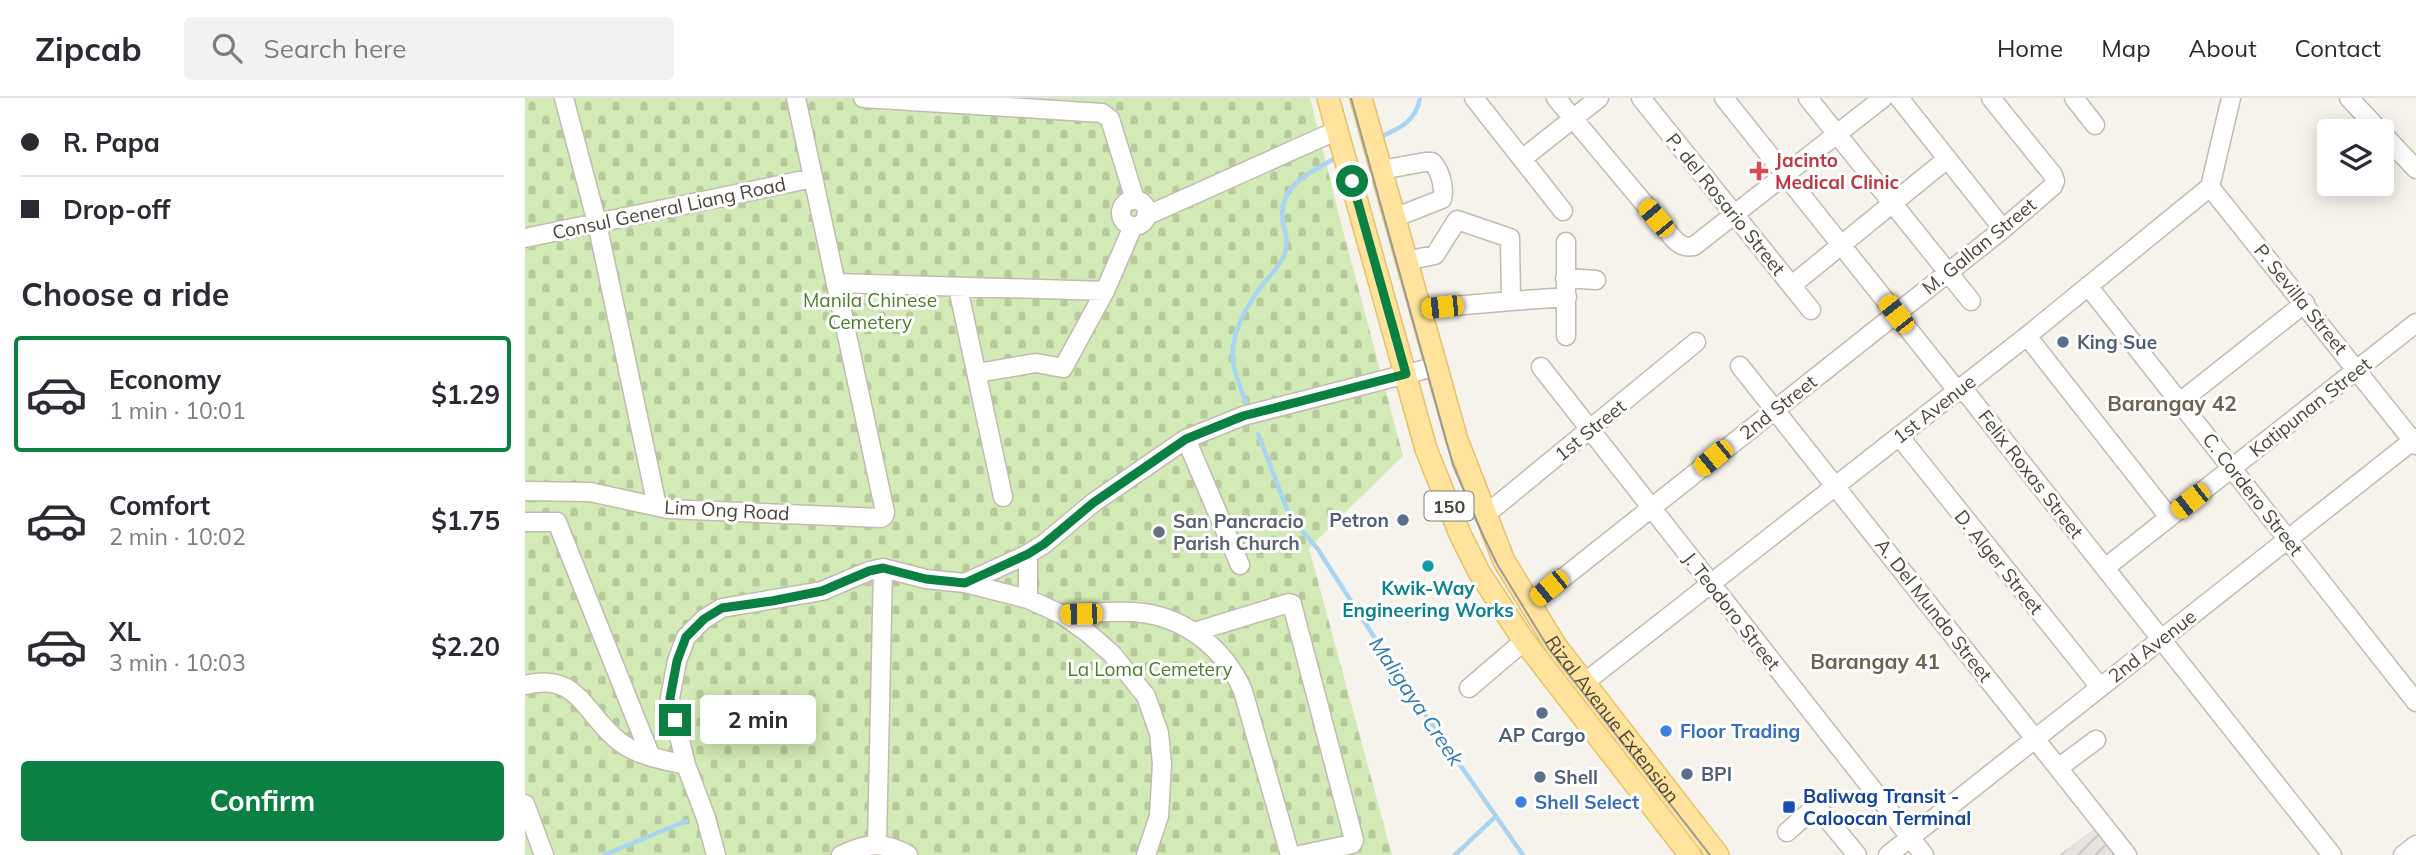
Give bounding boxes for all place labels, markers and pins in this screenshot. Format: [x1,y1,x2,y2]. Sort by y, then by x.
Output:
place label: Jacinto Medical Clinic [1775,148,1899,194]
marker: Jacinto Medical Clinic [1749,161,1769,181]
place label: King Sue [2077,330,2157,354]
marker: King Sue [2055,334,2071,350]
place label: Petron [1329,508,1389,532]
place label: San Pancracio Parish Church [1173,509,1304,555]
marker: Petron [1395,512,1411,528]
marker: San Pancracio Parish Church [1151,524,1167,540]
marker: Kwik-Way Engineering Works [1420,558,1436,574]
place label: Kwik-Way Engineering Works [1342,576,1514,622]
marker: AP Cargo [1534,705,1550,721]
place label: Floor Trading [1680,719,1800,743]
place label: AP Cargo [1499,723,1585,747]
marker: Floor Trading [1658,723,1674,739]
place label: BPI [1701,762,1732,786]
place label: Shell [1554,765,1598,789]
marker: BPI [1679,766,1695,782]
marker: Shell [1532,769,1548,785]
place label: Baliwag Transit - Caloocan Terminal [1803,784,1971,830]
place label: Shell Select [1535,790,1639,814]
marker: Shell Select [1513,794,1529,810]
marker: Baliwag Transit - Caloocan Terminal [1781,799,1797,815]

